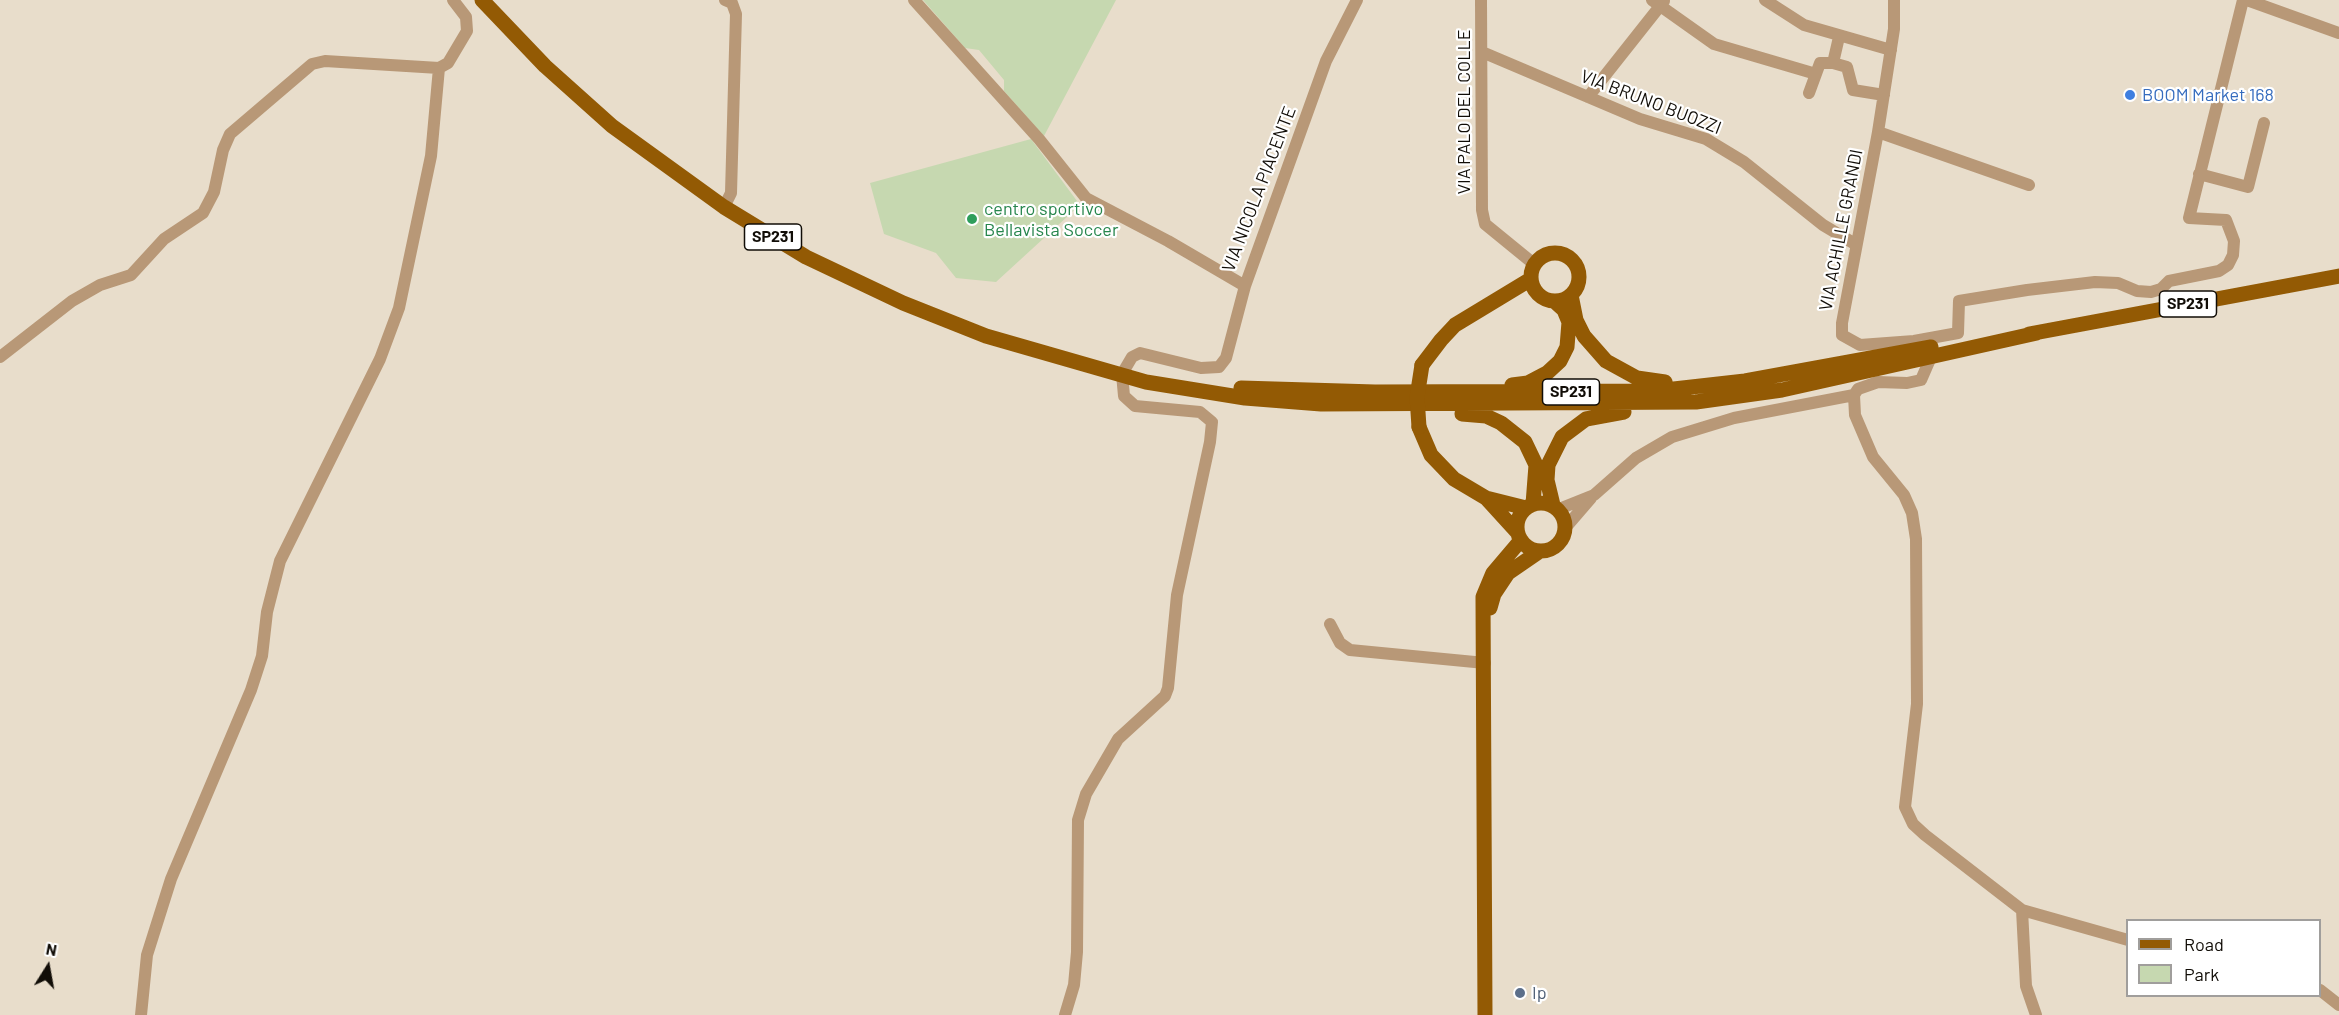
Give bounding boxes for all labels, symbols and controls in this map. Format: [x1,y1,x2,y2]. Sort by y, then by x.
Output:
street label: VIA PALO DEL COLLE [1453,29,1475,195]
street label: VIA BRUNO BUOZZI [1578,65,1724,139]
place label: BOOM Market 168 [2142,84,2274,106]
marker: BOOM Market 168 [2123,88,2137,102]
street label: VIA NICOLA PIACENTE [1217,103,1301,275]
street label: VIA ACHILLE GRANDI [1815,147,1867,313]
place label: centro sportivo Bellavista Soccer [984,198,1118,240]
marker: centro sportivo Bellavista Soccer [965,212,979,226]
road number: SP231 [744,224,802,250]
road number: SP231 [2160,291,2216,317]
road number: SP231 [1542,379,1600,405]
legend [2126,919,2321,997]
text: Road [2184,933,2224,955]
north arrow [18,937,78,997]
text: N [44,938,59,959]
text: Park [2184,963,2219,985]
place label: Ip [1532,982,1547,1004]
marker: Ip [1513,986,1527,1000]

